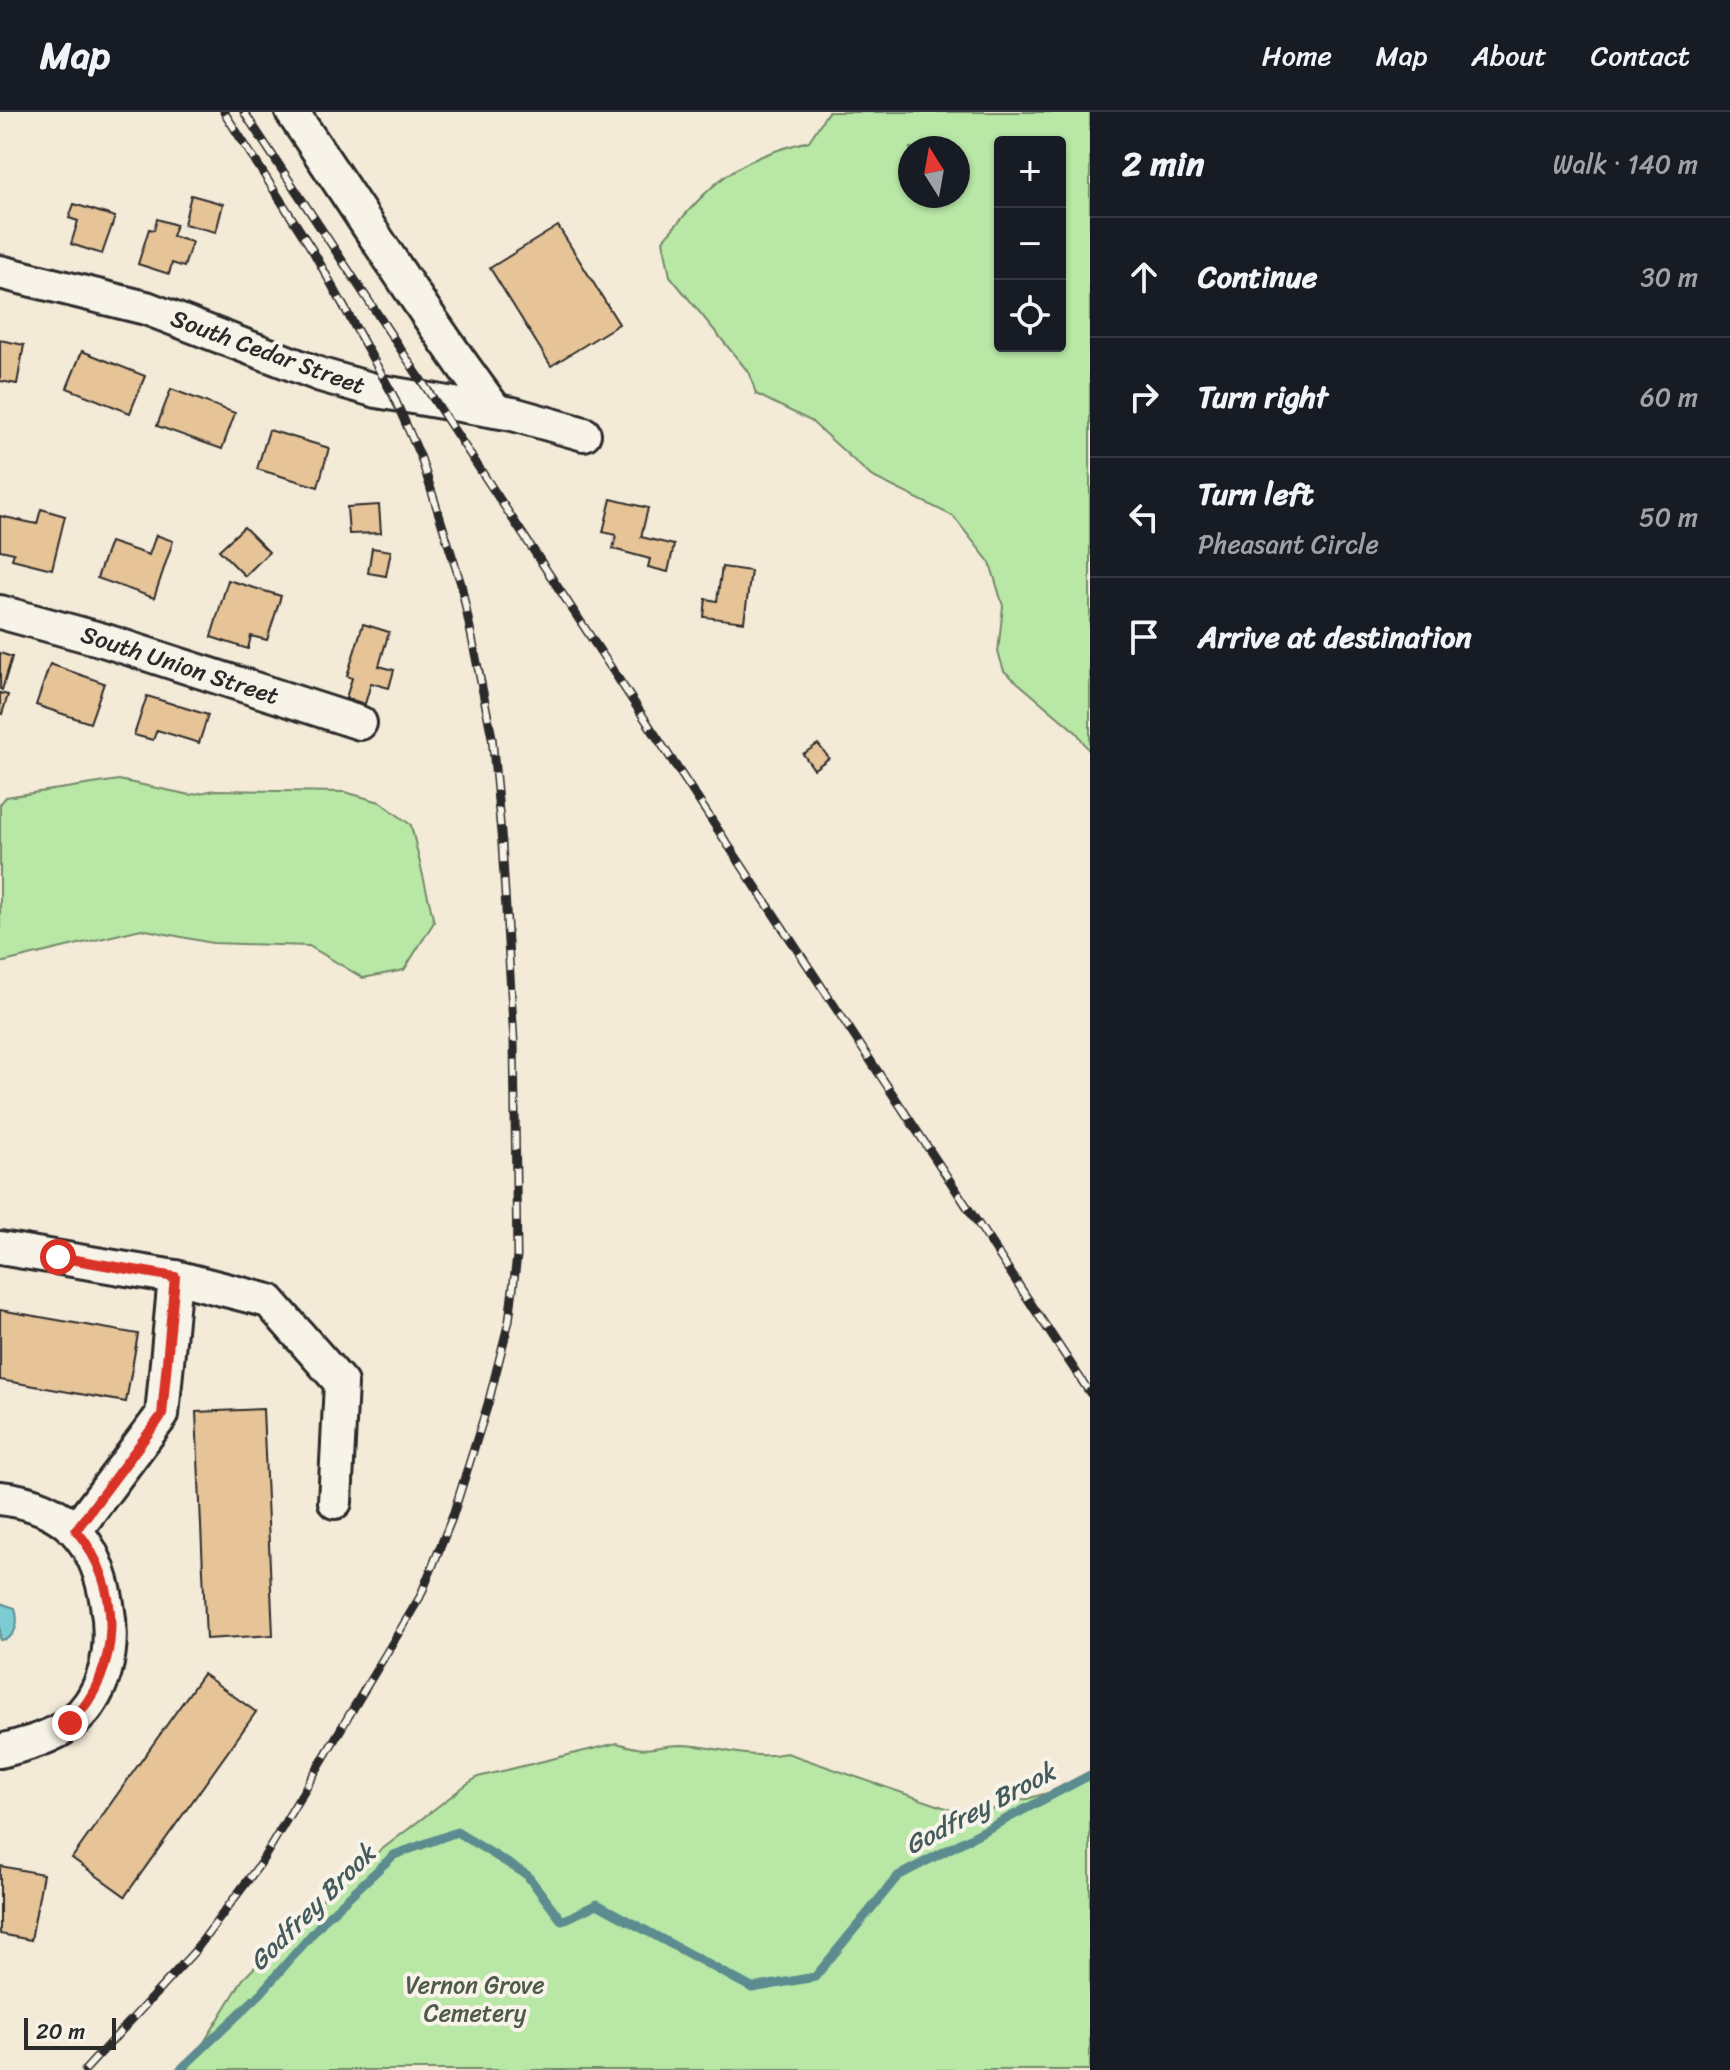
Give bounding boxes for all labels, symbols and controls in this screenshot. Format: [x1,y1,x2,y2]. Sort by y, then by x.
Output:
text: Map [40,22,110,89]
text: Home [1262,31,1332,80]
text: Map [1376,31,1427,80]
text: About [1471,31,1547,80]
text: Contact [1591,31,1690,80]
text: 2 min [1122,134,1204,194]
north arrow [898,136,970,208]
map controls [994,136,1066,352]
button: + [994,136,1066,208]
text: Walk · 140 m [1553,141,1698,187]
button: − [994,208,1066,280]
text: Continue [1198,250,1317,304]
text: 30 m [1641,254,1698,300]
icon: ahead [1122,255,1166,299]
button: locate [994,280,1066,352]
street label: South Cedar Street [165,297,371,407]
text: Turn right [1198,370,1328,424]
text: 60 m [1640,374,1698,420]
icon: right [1122,375,1166,419]
text: Turn left [1198,467,1314,521]
text: 50 m [1639,494,1698,540]
icon: left [1122,495,1166,539]
text: Pheasant Circle [1198,521,1379,567]
text: Arrive at destination [1198,610,1472,664]
street label: South Union Street [75,613,285,717]
icon: arrive [1122,615,1166,659]
route start [40,1239,76,1275]
route end [52,1705,88,1741]
water label: Godfrey Brook [896,1748,1066,1867]
water label: Godfrey Brook [237,1831,388,1982]
park label: Vernon Grove Cemetery [405,1964,545,2034]
text: 20 m [36,2012,85,2051]
scale bar [24,2014,116,2050]

